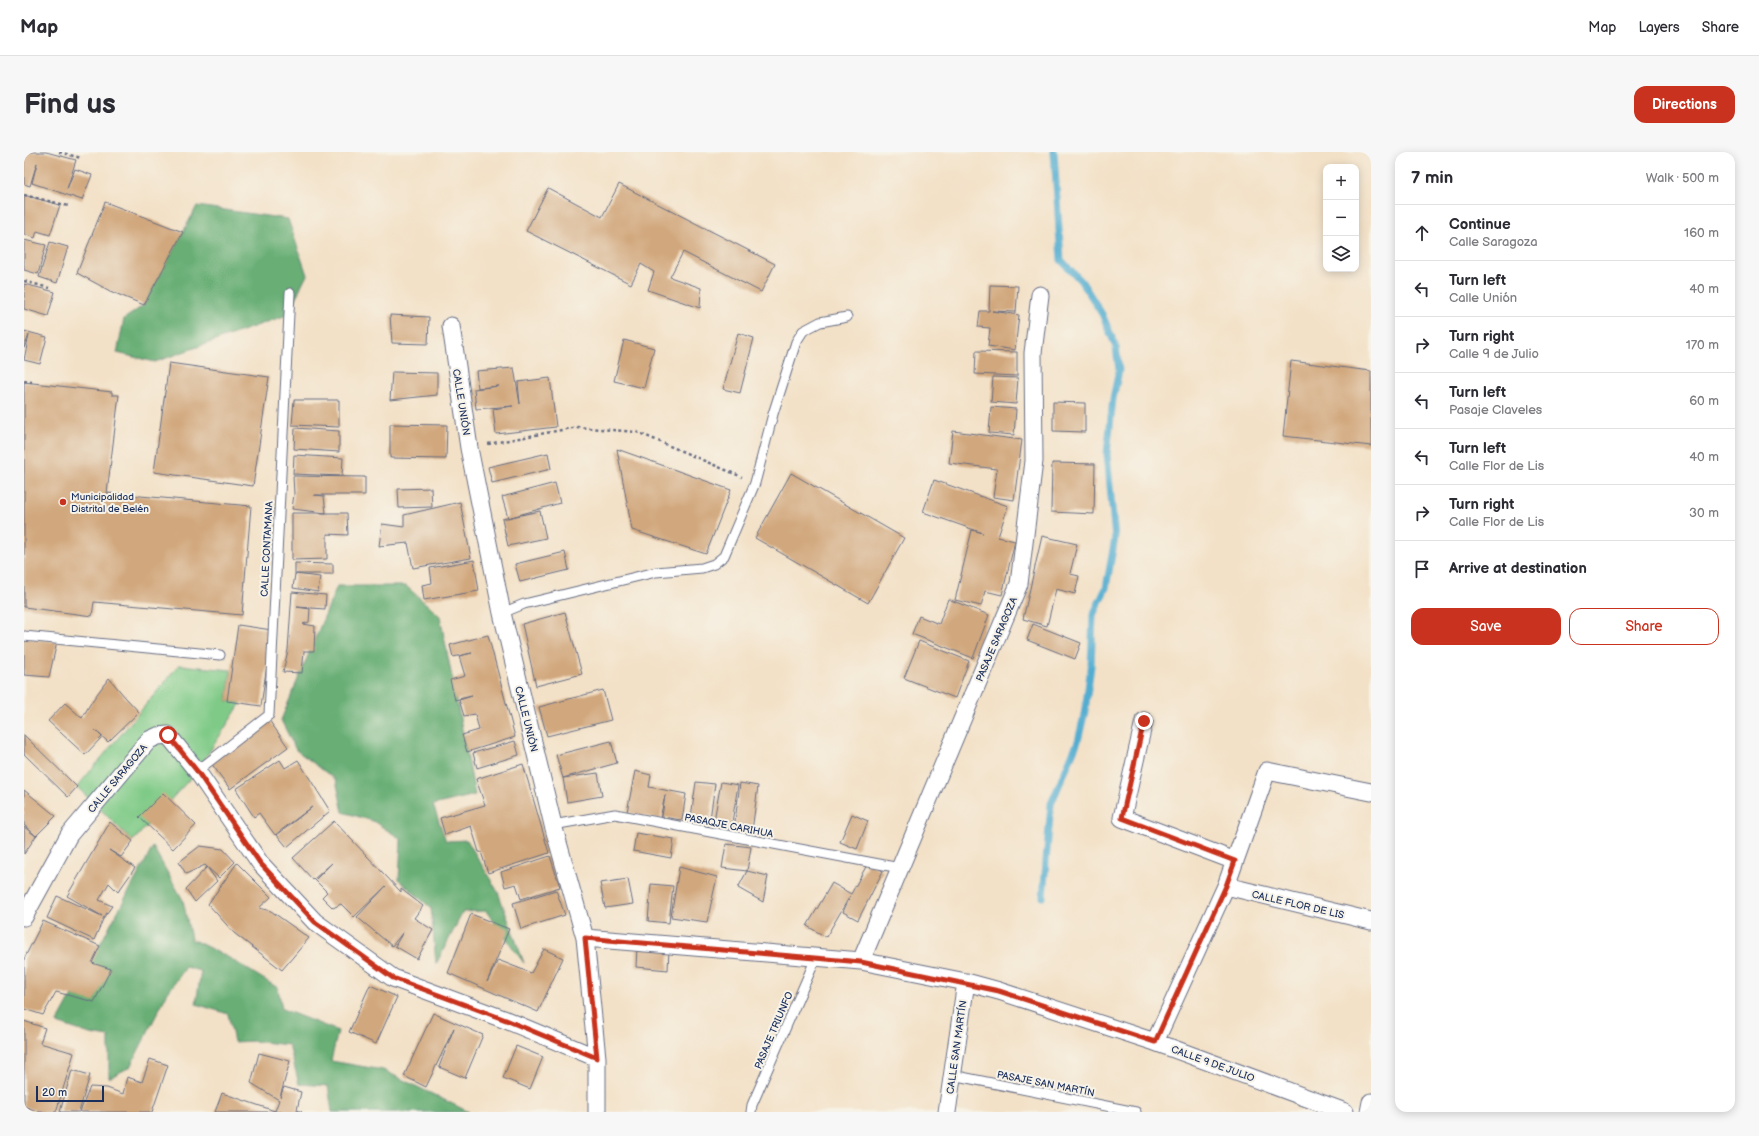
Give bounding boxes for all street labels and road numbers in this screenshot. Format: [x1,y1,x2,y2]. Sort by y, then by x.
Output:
street label: CALLE UNIÓN [450,368,472,436]
street label: CALLE CONTAMANA [259,500,276,597]
street label: PASAJE SARAGOZA [974,595,1020,683]
street label: CALLE UNIÓN [512,685,540,753]
street label: CALLE SARAGOZA [86,741,151,815]
street label: PASAQJE CARIHUA [683,812,775,841]
street label: CALLE FLOR DE LIS [1250,889,1345,921]
street label: PASAJE TRIUNFO [752,990,796,1071]
street label: CALLE SAN MARTÍN [944,999,970,1095]
street label: CALLE 9 DE JULIO [1169,1043,1256,1085]
street label: PASAJE SAN MARTÍN [996,1069,1096,1099]

